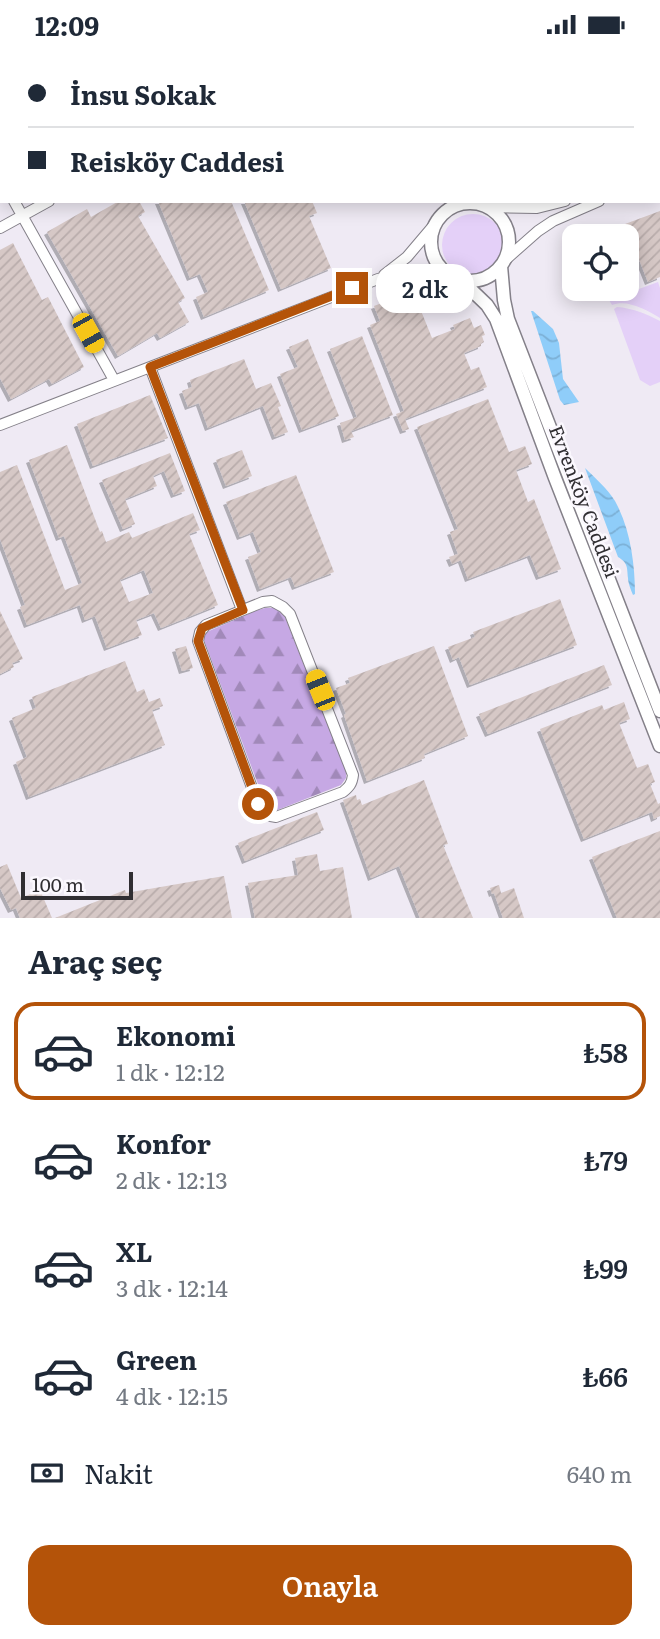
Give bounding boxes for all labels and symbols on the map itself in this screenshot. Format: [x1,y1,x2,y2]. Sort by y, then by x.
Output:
callout: 2 dk [376,264,474,313]
route end [336,272,368,304]
car [69,310,108,356]
street label: Evrenköy Caddesi [543,421,627,581]
car [303,667,338,713]
route start [242,788,274,820]
scale bar [21,869,133,901]

